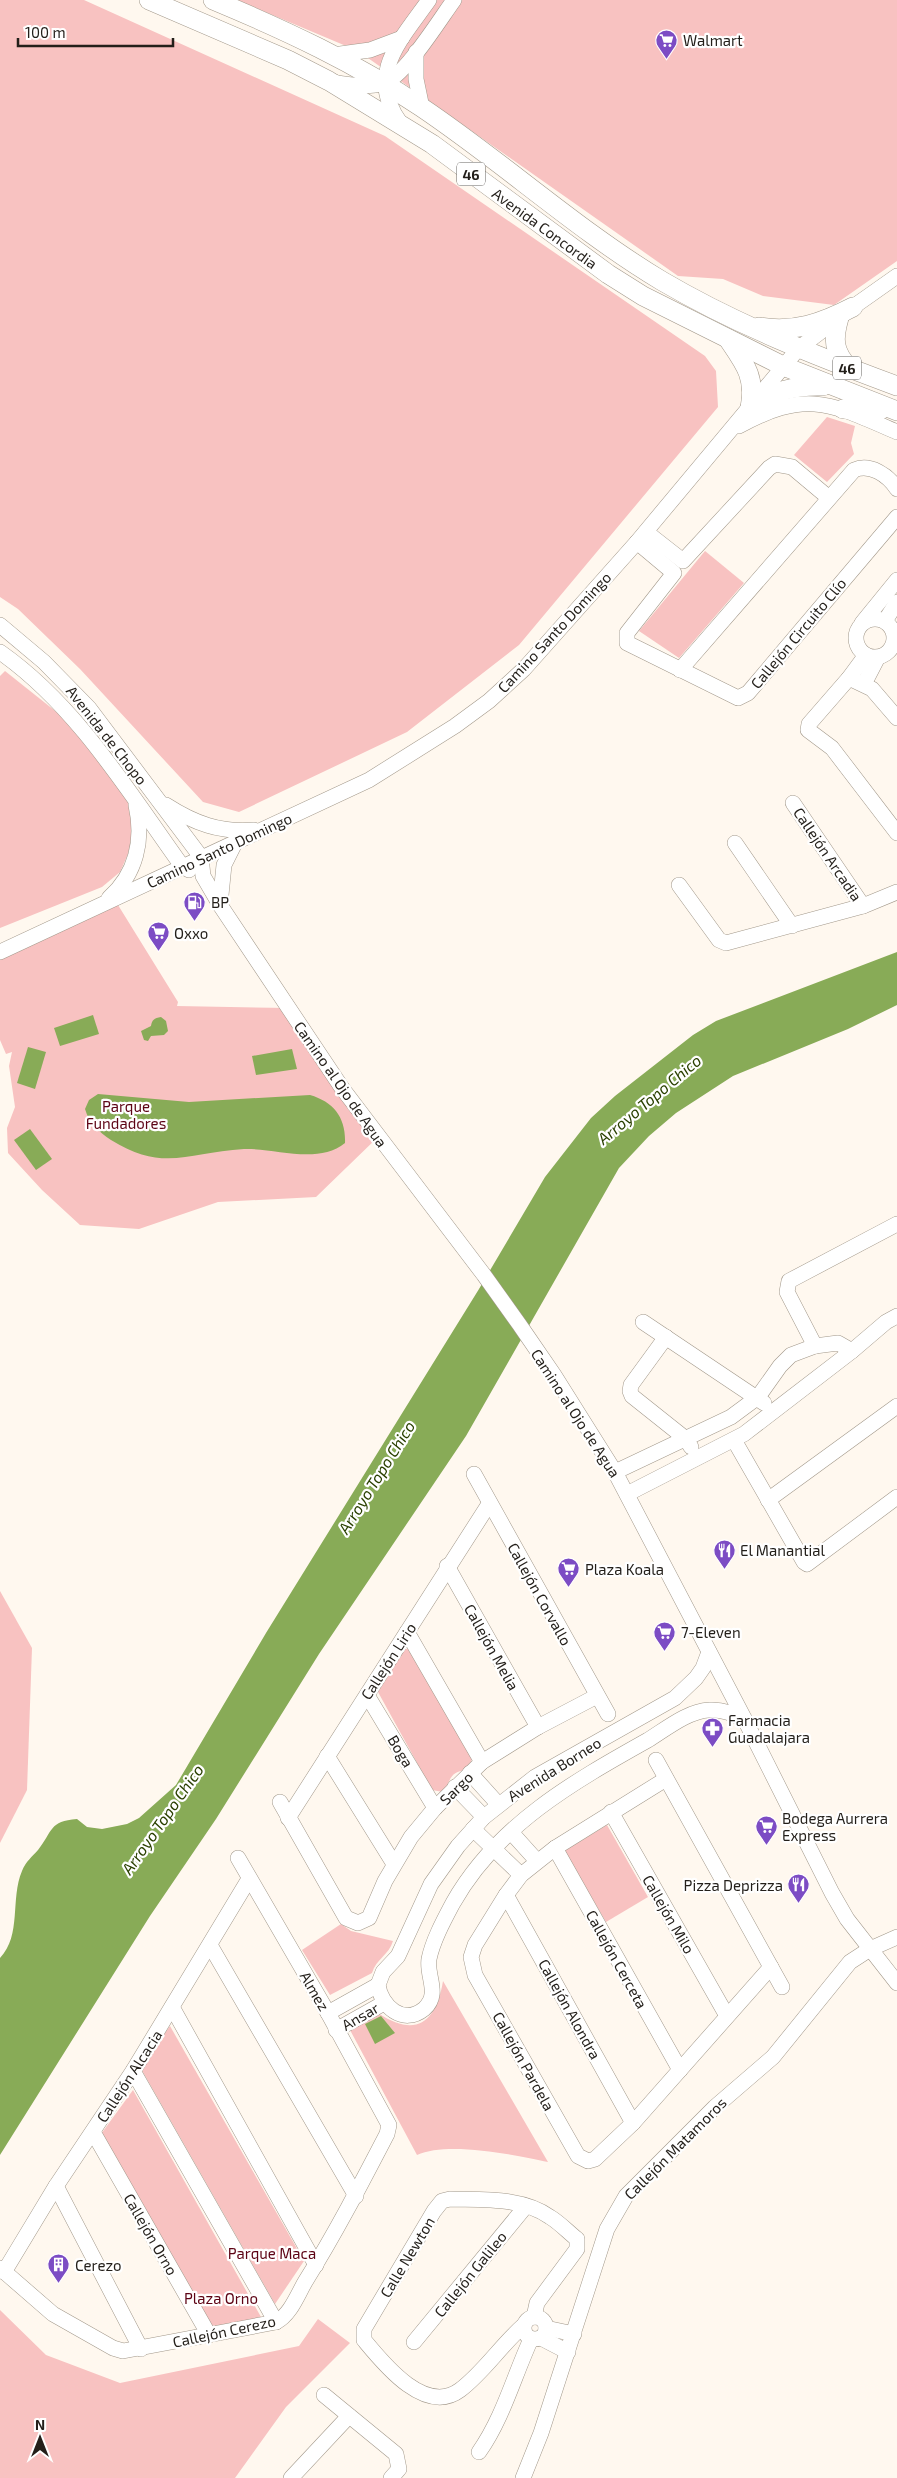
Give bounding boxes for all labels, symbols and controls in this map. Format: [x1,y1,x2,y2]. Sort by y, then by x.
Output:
scale bar [18,15,172,47]
text: 100 m [25,23,66,41]
supermarket icon: Walmart [655,28,679,59]
place label: Walmart [683,31,743,49]
road number: 46 [457,162,485,185]
street label: Avenida Concordia [489,184,601,272]
road number: 46 [833,356,861,379]
street label: Camino Santo Domingo [494,568,614,696]
street label: Callejón Circuito Clío [747,574,850,693]
street label: Avenida de Chopo [63,682,151,788]
street label: Callejón Arcadia [789,804,866,905]
street label: Camino Santo Domingo [144,808,294,892]
fuel station icon: BP [183,890,207,921]
place label: BP [211,893,229,911]
supermarket icon: Oxxo [146,921,170,952]
place label: Oxxo [174,924,208,942]
street label: Camino al Ojo de Agua [290,1018,391,1151]
water label: Arroyo Topo Chico [593,1050,705,1149]
park label: Parque Fundadores [86,1097,166,1132]
street label: Camino al Ojo de Agua [527,1345,624,1481]
water label: Arroyo Topo Chico [333,1417,419,1538]
restaurant icon: El Manantial [712,1538,736,1569]
street label: Callejón Corvallo [503,1539,576,1649]
place label: El Manantial [740,1541,826,1559]
supermarket icon: Plaza Koala [557,1557,581,1588]
place label: Plaza Koala [585,1560,664,1578]
street label: Callejón Melia [460,1601,523,1694]
street label: Callejón Lirio [357,1619,420,1703]
supermarket icon: 7-Eleven [653,1620,677,1651]
place label: 7-Eleven [681,1623,741,1641]
place label: Farmacia Guadalajara [728,1711,810,1747]
pharmacy icon: Farmacia Guadalajara [700,1717,724,1748]
street label: Boga [384,1732,418,1770]
street label: Avenida Borneo [504,1733,604,1805]
water label: Arroyo Topo Chico [117,1761,208,1879]
street label: Sargo [436,1768,476,1808]
place label: Bodega Aurrera Express [782,1809,888,1844]
supermarket icon: Bodega Aurrera Express [754,1815,778,1846]
street label: Callejón Milo [638,1871,699,1957]
restaurant icon: Pizza Deprizza [787,1873,811,1904]
place label: Pizza Deprizza [684,1876,783,1894]
street label: Callejón Cerceta [582,1907,651,2012]
street label: Callejón Alondra [534,1956,605,2063]
street label: Almez [297,1968,333,2014]
street label: Ansar [338,1998,382,2034]
street label: Callejón Pardela [489,2008,559,2114]
street label: Callejón Alcacia [92,2026,166,2126]
street label: Callejón Matamoros [620,2093,731,2204]
street label: Callejón Orno [119,2190,182,2279]
street label: Calle Newton [376,2213,438,2301]
street label: Callejón Galileo [430,2228,511,2321]
park label: Parque Maca [228,2244,316,2262]
building icon: Cerezo [47,2253,71,2284]
place label: Cerezo [75,2256,122,2274]
park label: Plaza Orno [184,2289,258,2307]
street label: Callejón Cerezo [171,2311,277,2352]
north arrow [15,2413,65,2463]
text: N [35,2416,45,2433]

